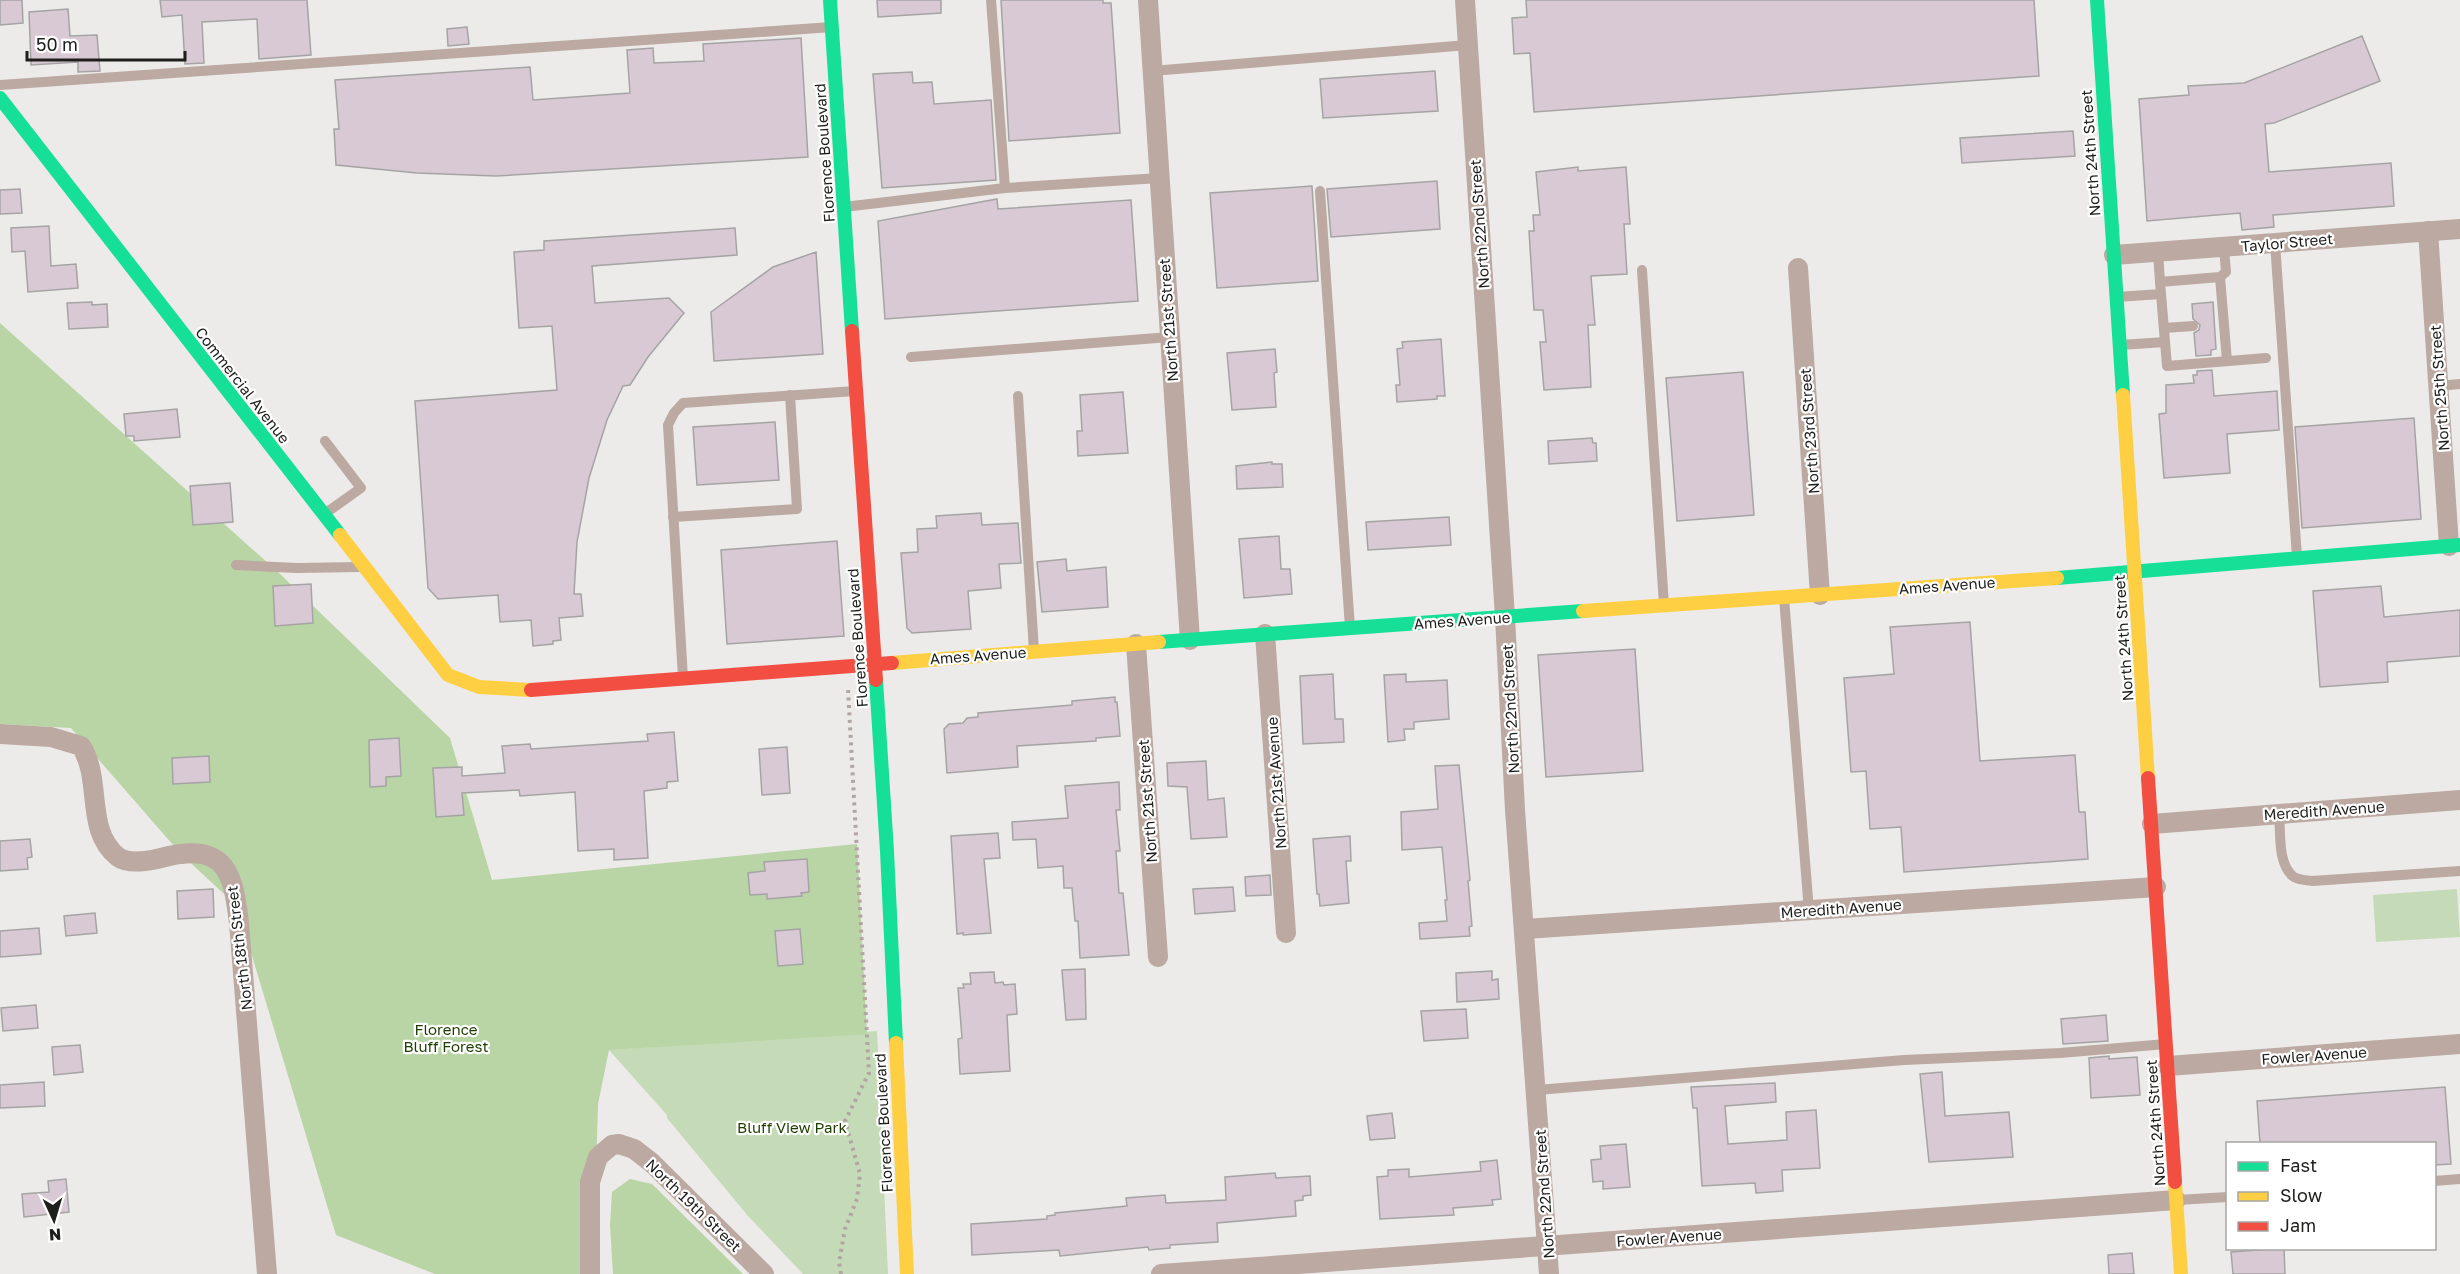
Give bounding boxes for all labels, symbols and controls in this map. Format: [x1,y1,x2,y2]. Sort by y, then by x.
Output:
scale bar [27,24,184,62]
text: 50 m [36,33,78,55]
street label: Florence Boulevard [810,83,838,223]
street label: North 24th Street [2077,89,2103,217]
street label: North 22nd Street [1466,159,1492,289]
street label: Taylor Street [2240,229,2334,255]
street label: North 21st Street [1155,258,1181,382]
street label: Commercial Avenue [192,323,294,447]
street label: North 25th Street [2426,324,2452,452]
street label: North 23rd Street [1796,367,1822,495]
street label: Florence Boulevard [843,568,871,708]
street label: Ames Avenue [1898,573,1996,597]
street label: North 24th Street [2110,574,2136,702]
street label: Ames Avenue [1413,608,1511,632]
street label: Ames Avenue [929,643,1027,667]
street label: North 22nd Street [1498,644,1522,774]
street label: North 21st Avenue [1262,716,1290,850]
street label: North 21st Street [1134,739,1160,863]
street label: Meredith Avenue [2263,797,2385,823]
street label: North 18th Street [222,885,256,1011]
street label: Meredith Avenue [1780,895,1902,921]
park label: Florence Bluff Forest [404,1020,488,1055]
street label: Fowler Avenue [2261,1042,2368,1068]
street label: Florence Boulevard [870,1053,896,1193]
street label: North 24th Street [2142,1059,2168,1187]
park label: Bluff View Park [737,1118,847,1136]
street label: North 22nd Street [1531,1129,1557,1259]
legend [2226,1142,2436,1250]
text: Fast [2280,1154,2317,1176]
street label: North 19th Street [643,1155,745,1255]
text: Slow [2280,1184,2323,1206]
north arrow [24,1190,84,1250]
text: Jam [2280,1214,2316,1236]
street label: Fowler Avenue [1616,1224,1723,1250]
text: N [48,1225,62,1245]

